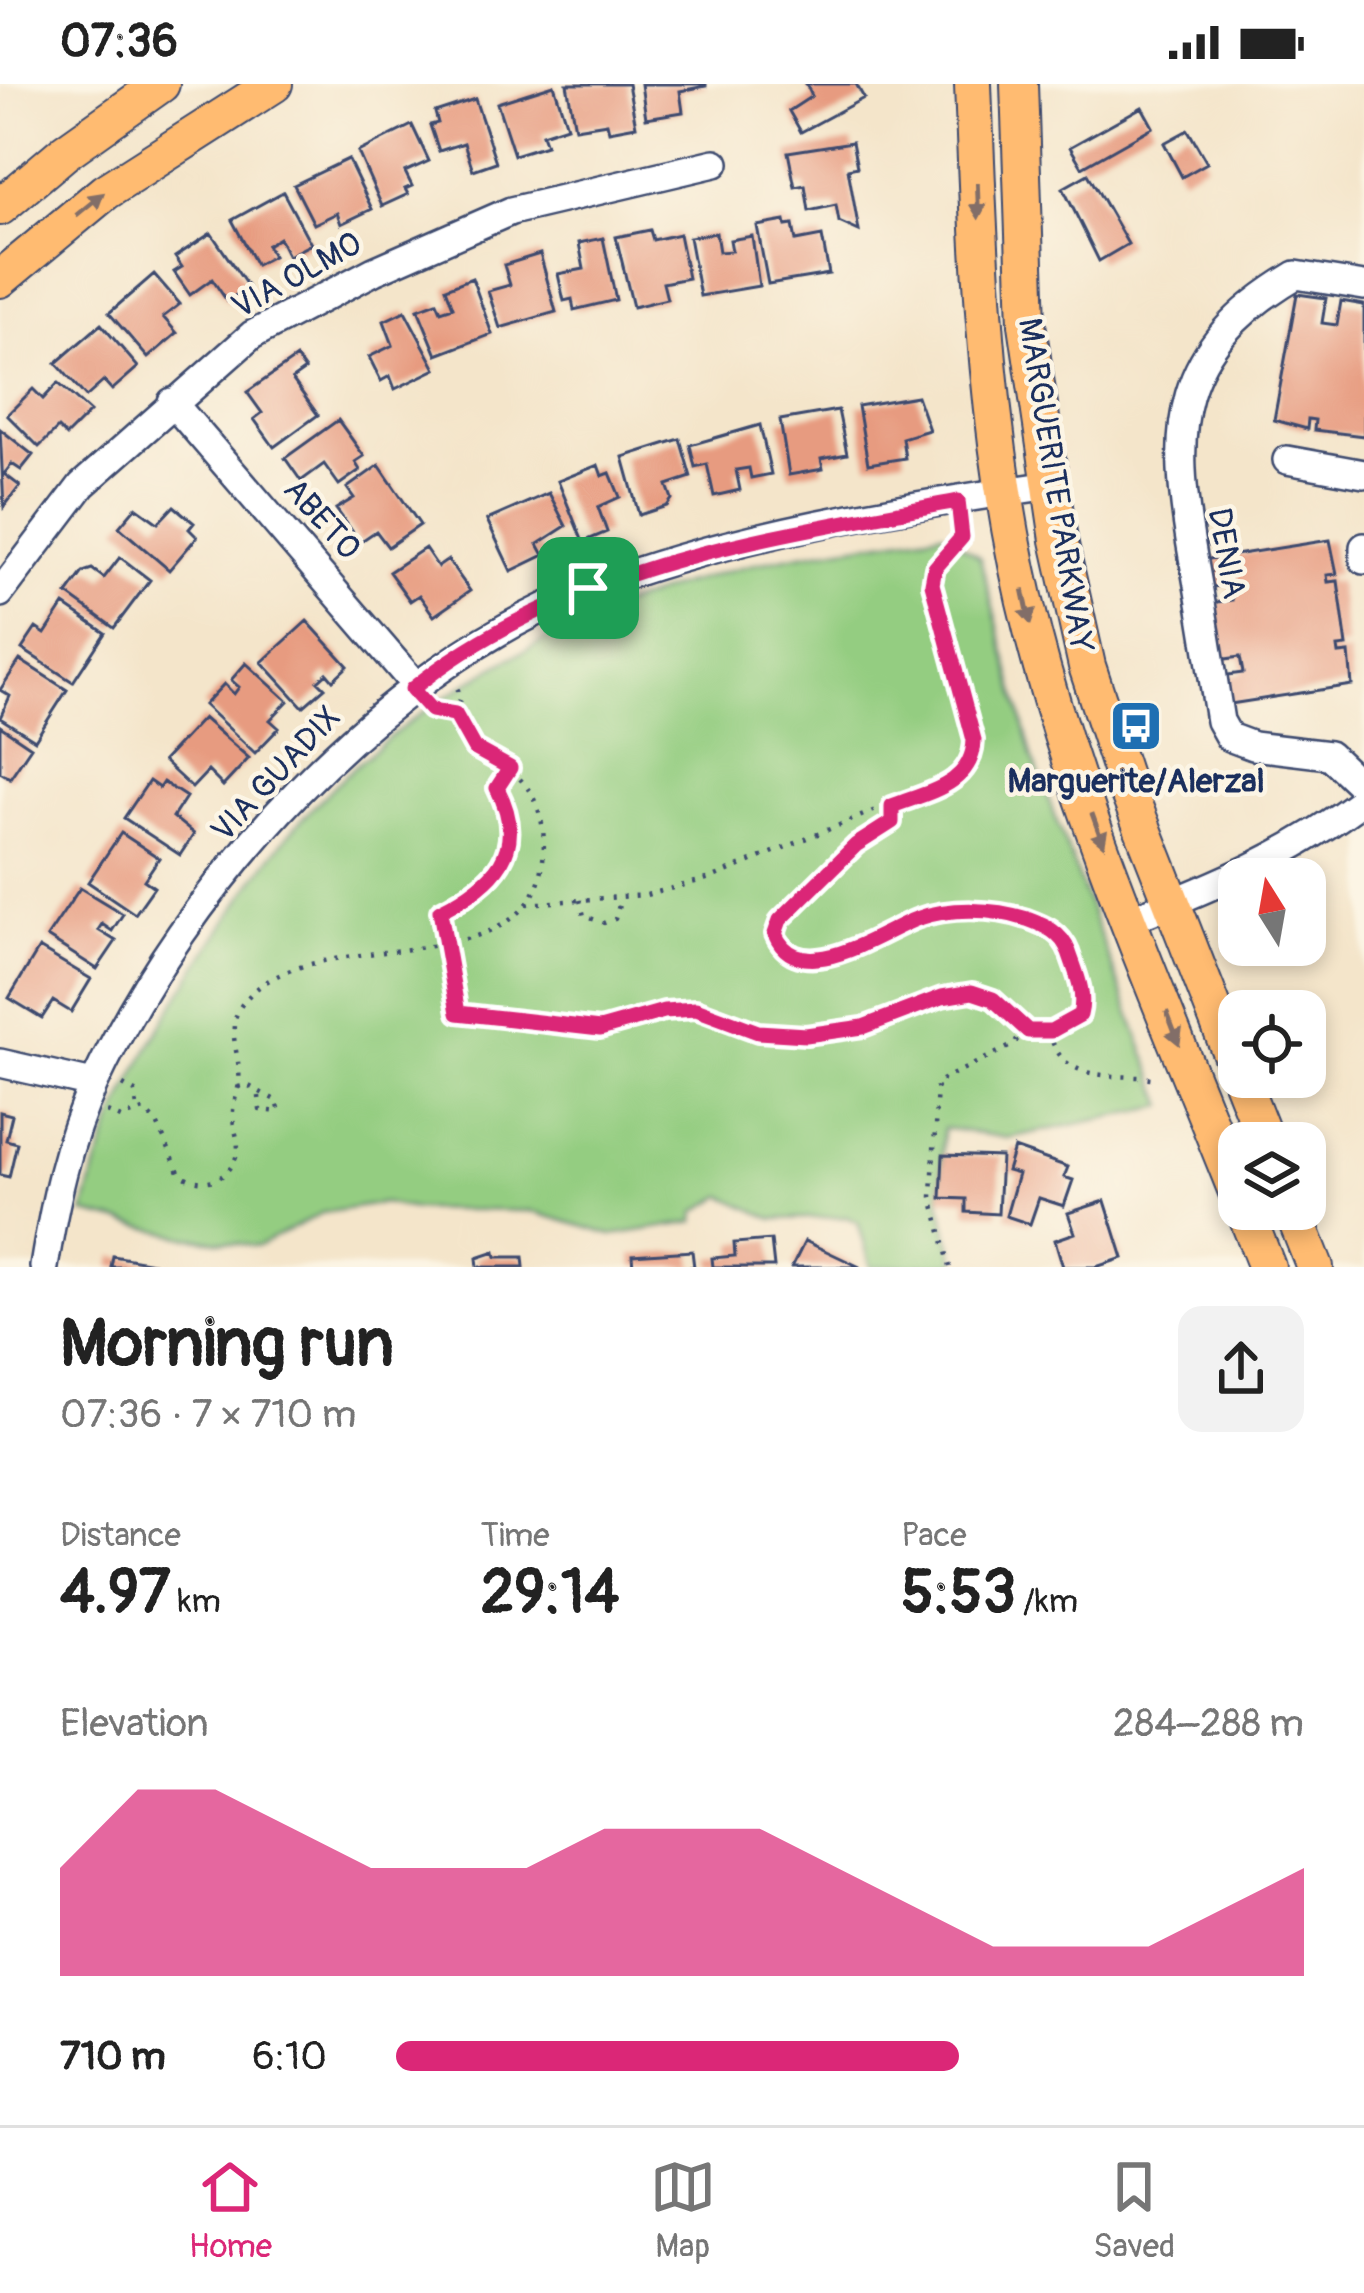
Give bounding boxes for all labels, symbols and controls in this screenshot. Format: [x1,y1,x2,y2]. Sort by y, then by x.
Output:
text: 07:36 [60,14,178,70]
one-way arrow [968,183,987,221]
one-way arrow [74,192,105,218]
street label: VIA OLMO [225,223,369,328]
street label: MARGUERITE PARKWAY [1009,315,1102,655]
street label: ABETO [275,470,369,568]
street label: DENIA [1198,505,1255,602]
pin [537,537,639,639]
icon: arrive [555,555,621,621]
one-way arrow [1018,588,1037,626]
street label: VIA GUADIX [203,697,350,851]
bus stop icon: Marguerite/Alerzal [1108,698,1164,754]
place label: Marguerite/Alerzal [1007,761,1265,802]
one-way arrow [1089,813,1108,849]
north arrow [1218,858,1326,966]
map controls [1218,858,1326,1230]
button: locate [1218,990,1326,1098]
one-way arrow [1164,1010,1183,1046]
button: layers [1218,1122,1326,1230]
text: Morning run [60,1303,394,1386]
button: share [1178,1306,1304,1432]
text: 07:36 · 7 × 710 m [60,1390,356,1439]
text: Distance [60,1515,181,1556]
text: Time [481,1515,550,1556]
text: Pace [901,1515,967,1556]
text: 4.97 [60,1556,171,1631]
text: 29:14 [481,1556,619,1631]
text: 5:53 [901,1556,1016,1631]
text: km [171,1581,221,1622]
text: /km [1016,1581,1078,1622]
text: Elevation [60,1699,209,1748]
text: 284–288 m [1113,1699,1304,1748]
text: 710 m [60,2032,166,2081]
text: 6:10 [252,2032,327,2081]
tab: Home [189,2154,272,2267]
tab: Map [650,2154,716,2267]
tab: Saved [1093,2154,1175,2267]

